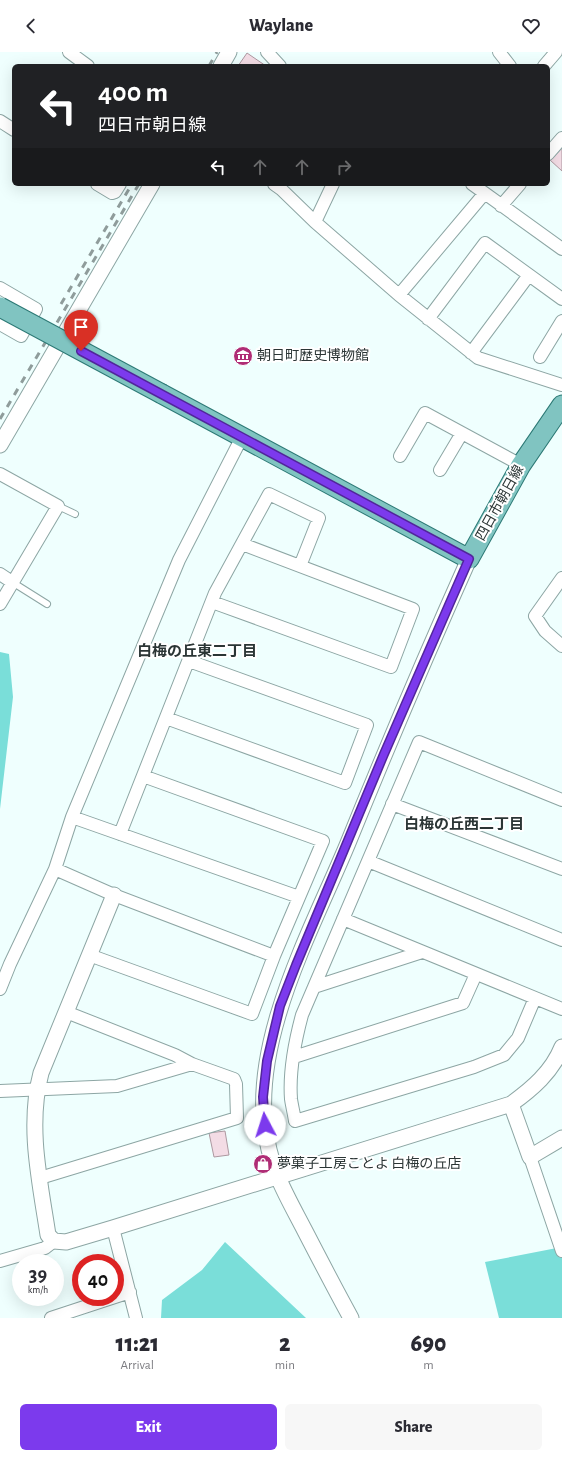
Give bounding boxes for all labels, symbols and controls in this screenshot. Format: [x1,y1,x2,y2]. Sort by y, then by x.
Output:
icon: back [20,15,42,37]
icon: heart [520,15,542,37]
text: Waylane [249,17,313,35]
text: 400 m [98,79,168,107]
icon: left [32,80,84,132]
text: 四日市朝日線 [98,117,206,135]
icon: left [207,156,229,178]
icon: ahead [249,156,271,178]
icon: ahead [291,156,313,178]
icon: right [333,156,355,178]
pin [64,310,98,351]
icon: arrive [70,316,92,338]
museum icon: 朝日町歴史博物館 [232,345,254,367]
place label: 朝日町歴史博物館 [257,347,369,363]
street label: 四日市朝日線 [473,462,526,543]
district label: 白梅の丘東二丁目 [137,642,257,659]
district label: 白梅の丘西二丁目 [404,815,524,832]
position arrow [244,1104,286,1146]
shop icon: 夢菓子工房ことよ 白梅の丘店 [252,1153,274,1175]
place label: 夢菓子工房ことよ 白梅の丘店 [277,1155,461,1171]
speed limit sign: 40 [72,1254,124,1306]
text: 39 [29,1265,47,1285]
text: km/h [28,1285,48,1295]
text: 11:21 [116,1332,159,1356]
text: 2 [279,1332,291,1356]
text: 690 [410,1332,446,1356]
text: Arrival [121,1359,154,1372]
text: min [275,1359,295,1372]
text: m [423,1359,434,1372]
button: Exit [20,1404,277,1450]
button: Share [285,1404,542,1450]

